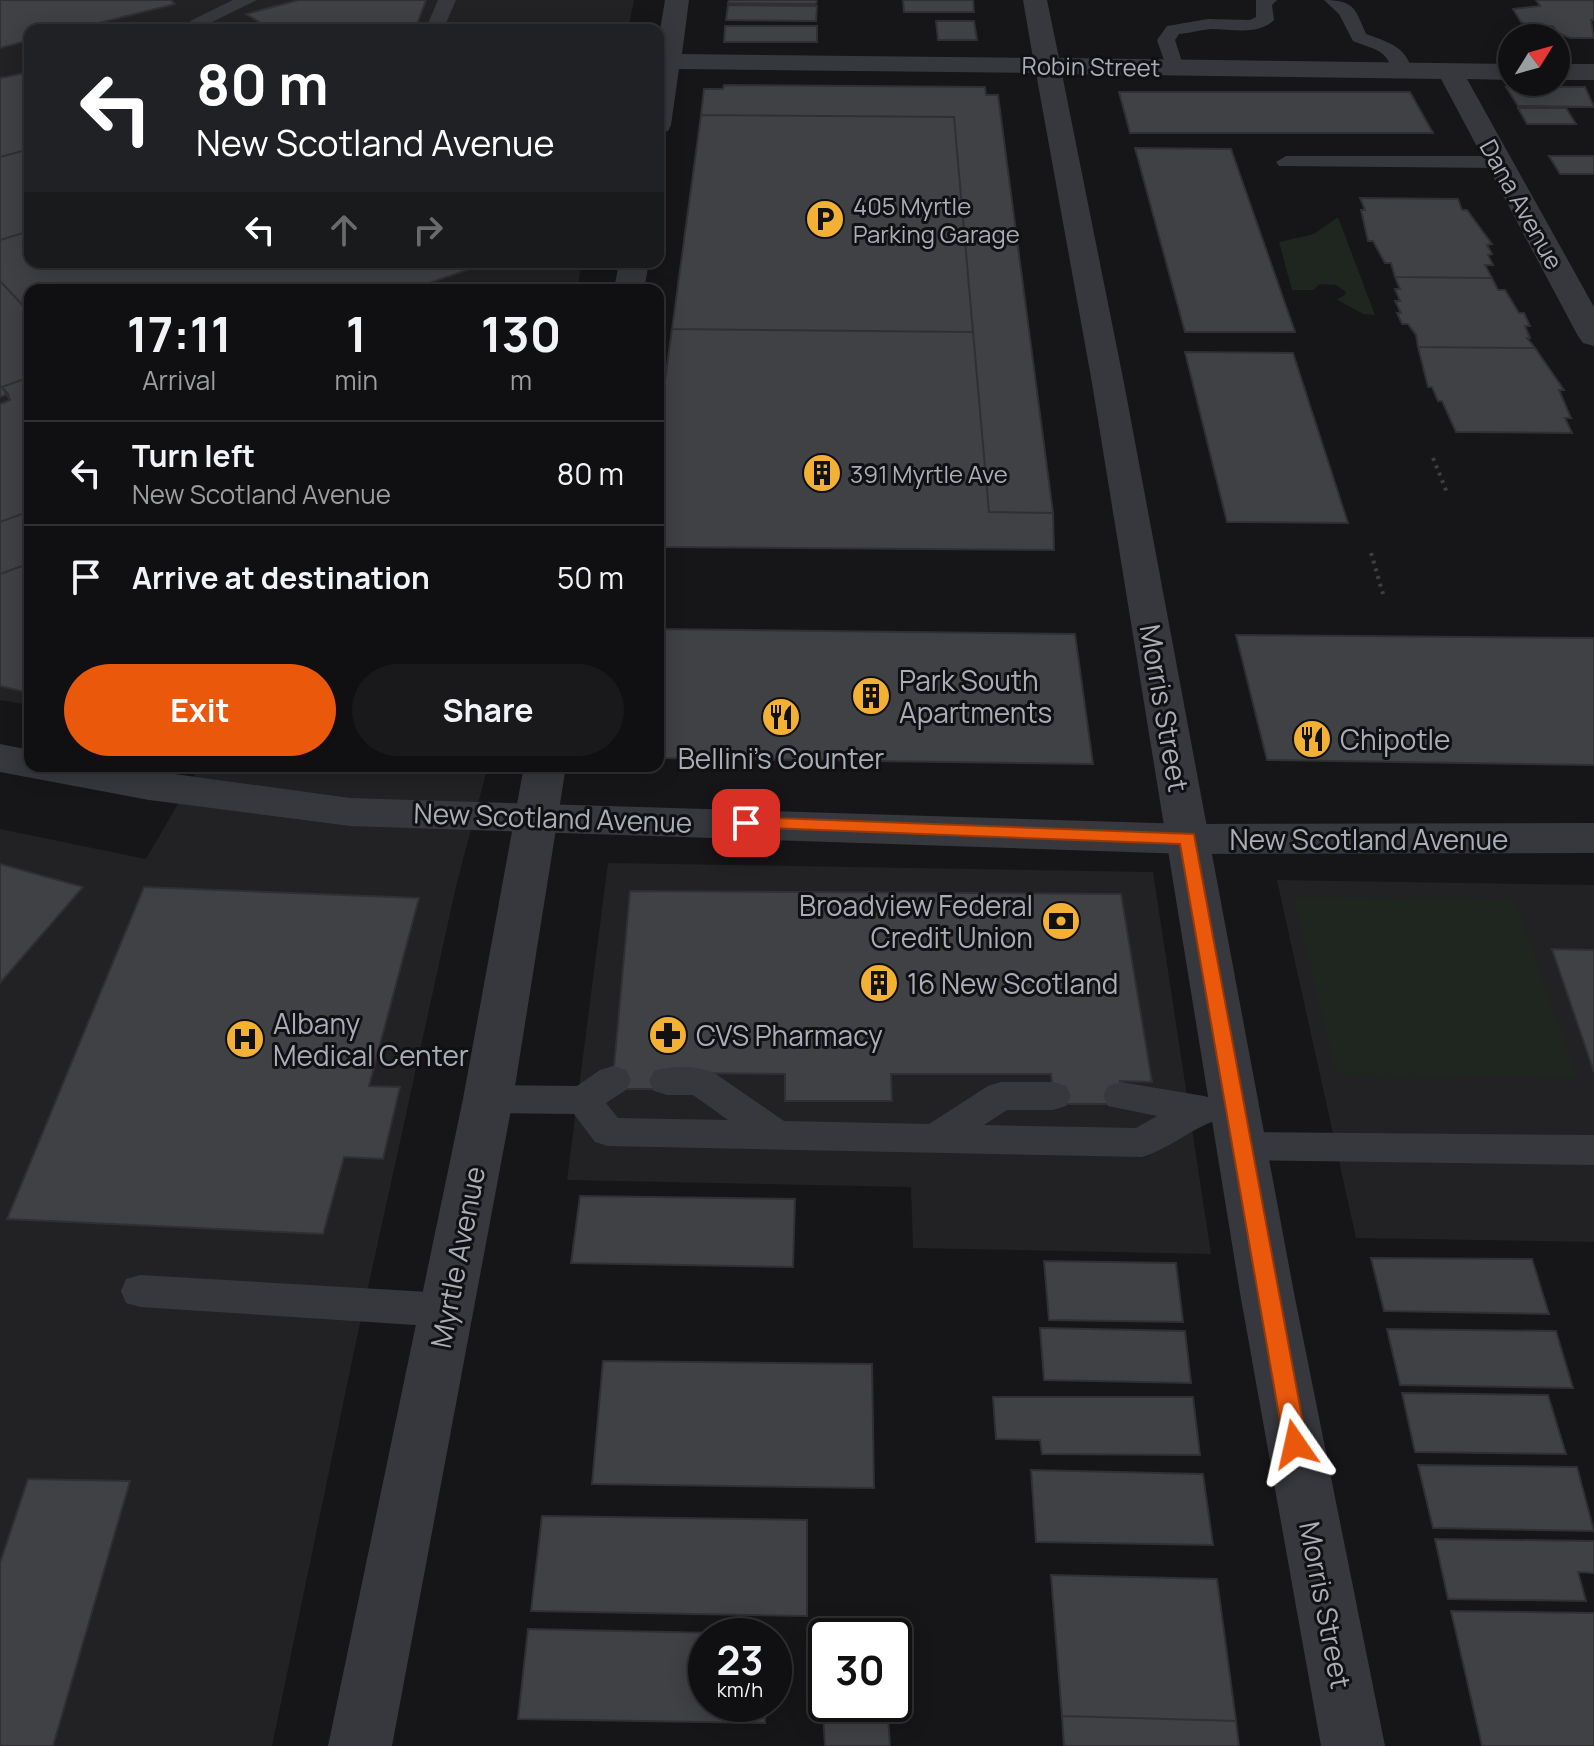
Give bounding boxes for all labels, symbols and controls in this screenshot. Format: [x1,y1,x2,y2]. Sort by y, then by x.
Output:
north arrow [1498,24,1570,96]
map controls [1498,24,1570,96]
text: 80 m [196,45,329,122]
street label: Robin Street [1021,48,1161,84]
icon: left [64,56,168,160]
text: New Scotland Avenue [196,118,555,167]
street label: Dana Avenue [1473,133,1571,275]
place label: 405 Myrtle Parking Garage [853,189,1020,250]
parking icon: 405 Myrtle Parking Garage [804,198,846,240]
icon: left [238,208,282,252]
icon: ahead [322,208,366,252]
icon: right [406,208,450,252]
text: 17:11 [127,301,232,366]
text: 1 [346,301,367,366]
text: 130 [481,301,561,366]
text: Arrival [142,362,216,398]
text: min [335,362,378,398]
text: m [510,362,532,398]
text: Turn left [132,435,255,476]
icon: left [64,451,108,495]
building icon: 391 Myrtle Ave [801,452,843,494]
text: 80 m [557,453,624,494]
place label: 391 Myrtle Ave [850,457,1008,490]
text: New Scotland Avenue [132,476,391,512]
icon: arrive [64,555,108,599]
text: Arrive at destination [132,557,430,598]
text: 50 m [557,557,624,598]
street label: Morris Street [1132,621,1198,795]
place label: Park South Apartments [899,661,1052,731]
button: Exit [64,664,336,756]
button: Share [352,664,624,756]
building icon: Park South Apartments [850,675,892,717]
restaurant icon: Bellini's Counter [760,696,802,738]
restaurant icon: Chipotle [1291,718,1333,760]
place label: Chipotle [1340,720,1450,758]
place label: Bellini's Counter [678,739,884,777]
pin [712,789,780,857]
street label: New Scotland Avenue [413,793,693,841]
icon: arrive [724,801,768,845]
street label: New Scotland Avenue [1230,820,1508,858]
place label: Broadview Federal Credit Union [799,886,1033,956]
bank icon: Broadview Federal Credit Union [1040,900,1082,942]
building icon: 16 New Scotland [858,962,900,1004]
place label: 16 New Scotland [907,964,1118,1002]
place label: Albany Medical Center [273,1004,469,1074]
pharmacy icon: CVS Pharmacy [647,1014,689,1056]
place label: CVS Pharmacy [696,1016,883,1054]
hospital icon: Albany Medical Center [224,1018,266,1060]
street label: Myrtle Avenue [421,1163,493,1351]
position arrow [1253,1402,1337,1486]
street label: Morris Street [1291,1518,1361,1692]
speed limit sign: 30 [808,1618,912,1722]
text: 23 [716,1632,764,1687]
text: km/h [717,1676,763,1703]

